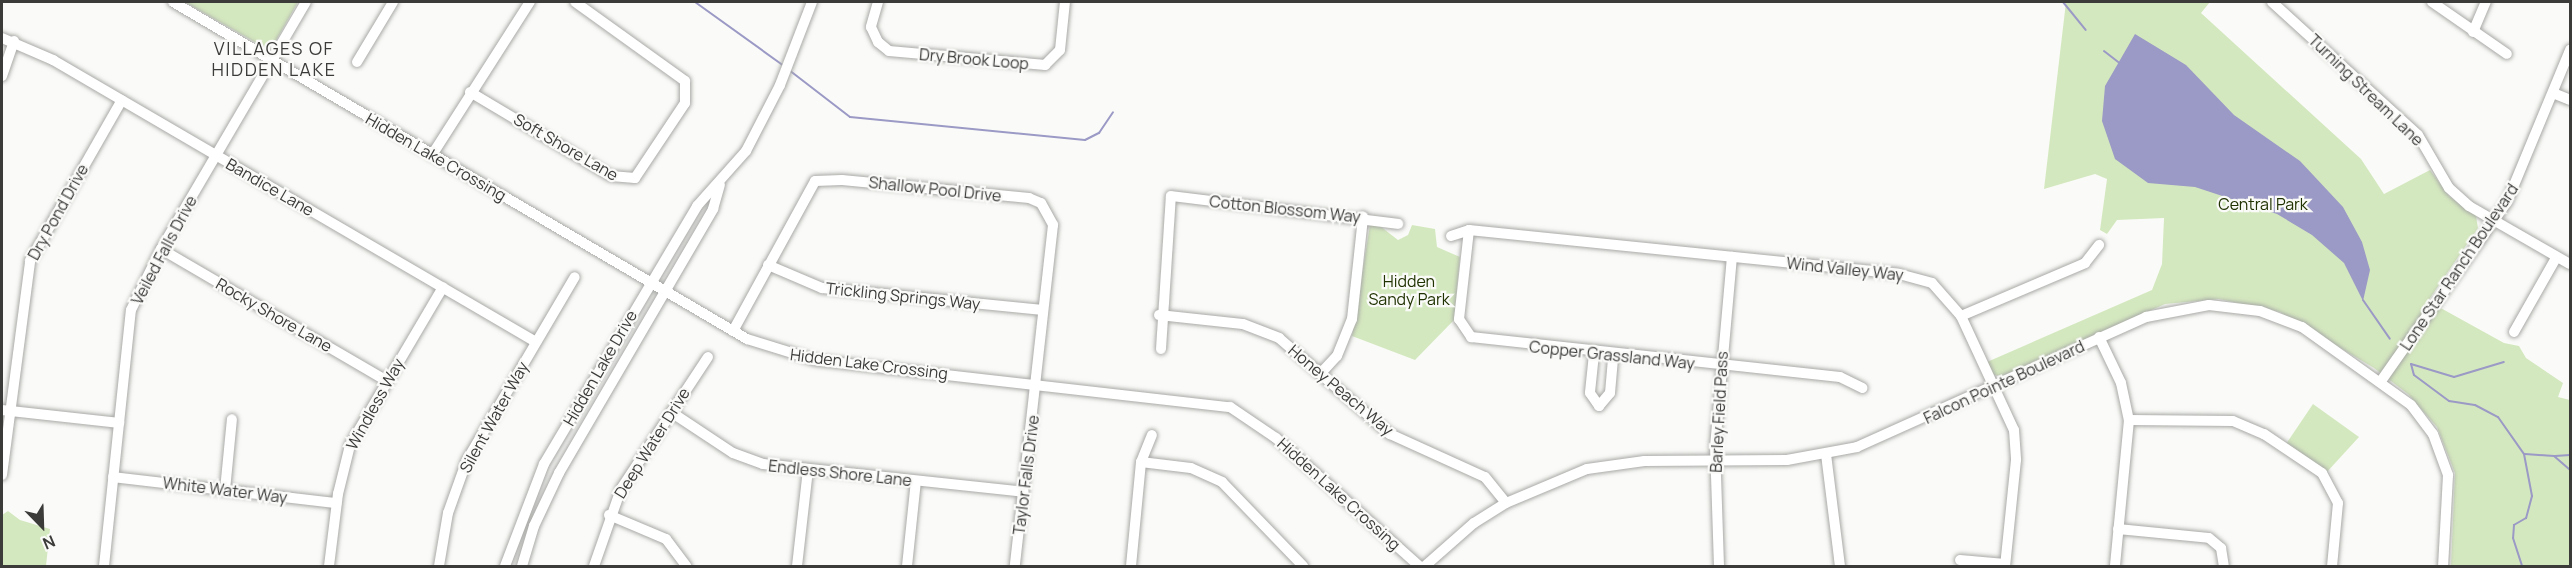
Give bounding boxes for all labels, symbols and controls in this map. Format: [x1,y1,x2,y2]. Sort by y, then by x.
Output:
street label: Turning Stream Lane [2305,30,2427,150]
district label: VILLAGES OF HIDDEN LAKE [212,38,336,80]
street label: Dry Brook Loop [918,45,1030,73]
street label: Hidden Lake Crossing [362,109,510,205]
street label: Soft Shore Lane [510,109,622,185]
street label: Bandice Lane [223,154,317,220]
street label: Dry Pond Drive [24,161,92,263]
street label: Shallow Pool Drive [868,172,1002,206]
street label: Lone Star Ranch Boulevard [2396,180,2522,354]
street label: Veiled Falls Drive [127,192,201,308]
street label: Cotton Blossom Way [1208,192,1362,226]
park label: Central Park [2218,194,2308,214]
street label: Wind Valley Way [1785,253,1905,285]
park label: Hidden Sandy Park [1368,271,1450,309]
street label: Rocky Shore Lane [213,274,335,356]
street label: Trickling Springs Way [825,278,981,314]
street label: Hidden Lake Drive [559,307,641,429]
street label: Falcon Pointe Boulevard [1921,336,2087,428]
street label: Copper Grassland Way [1528,337,1696,373]
street label: Honey Peach Way [1285,341,1397,439]
street label: Hidden Lake Crossing [789,345,949,383]
street label: Barley Field Pass [1706,351,1732,473]
street label: Windless Way [342,355,408,453]
street label: Silent Water Way [455,358,533,476]
street label: Deep Water Drive [610,384,694,502]
street label: Taylor Falls Drive [1009,414,1043,536]
street label: Hidden Lake Crossing [1274,434,1404,554]
street label: Endless Shore Lane [767,456,913,490]
street label: White Water Way [162,473,288,507]
north arrow [12,496,72,556]
text: N [39,530,59,555]

